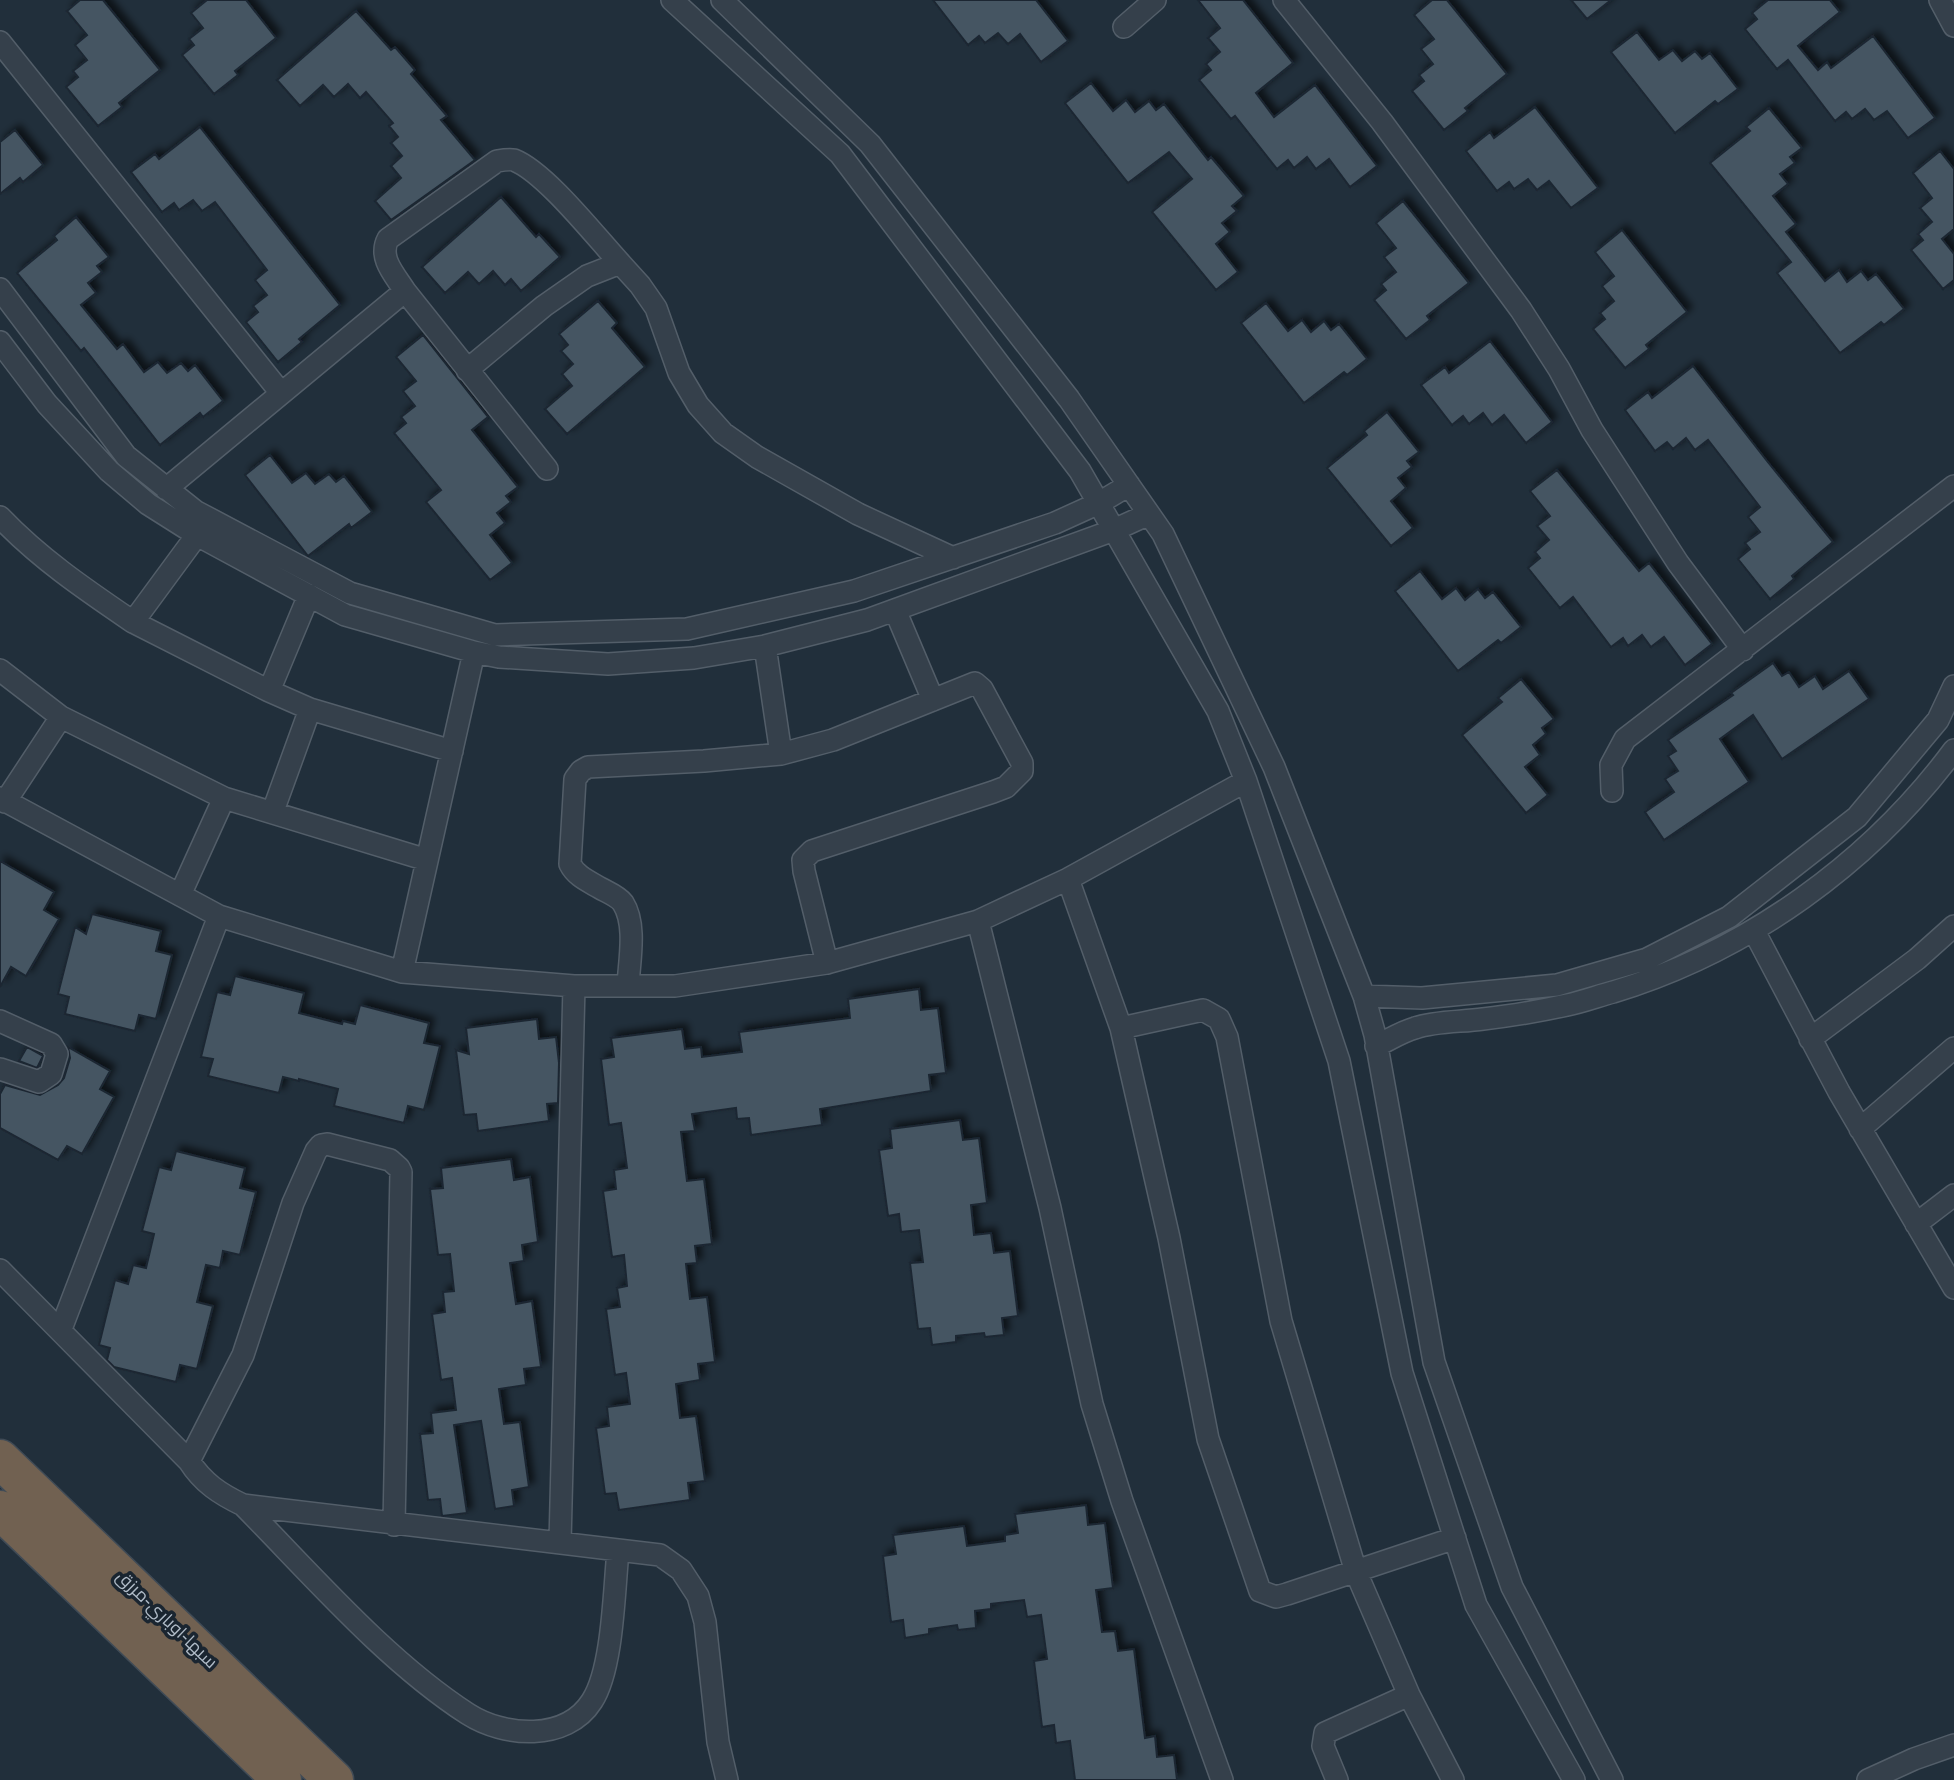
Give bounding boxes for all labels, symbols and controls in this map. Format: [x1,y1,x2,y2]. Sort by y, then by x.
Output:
street label: سبها-اوباري-مرزق [110,1566,222,1675]

